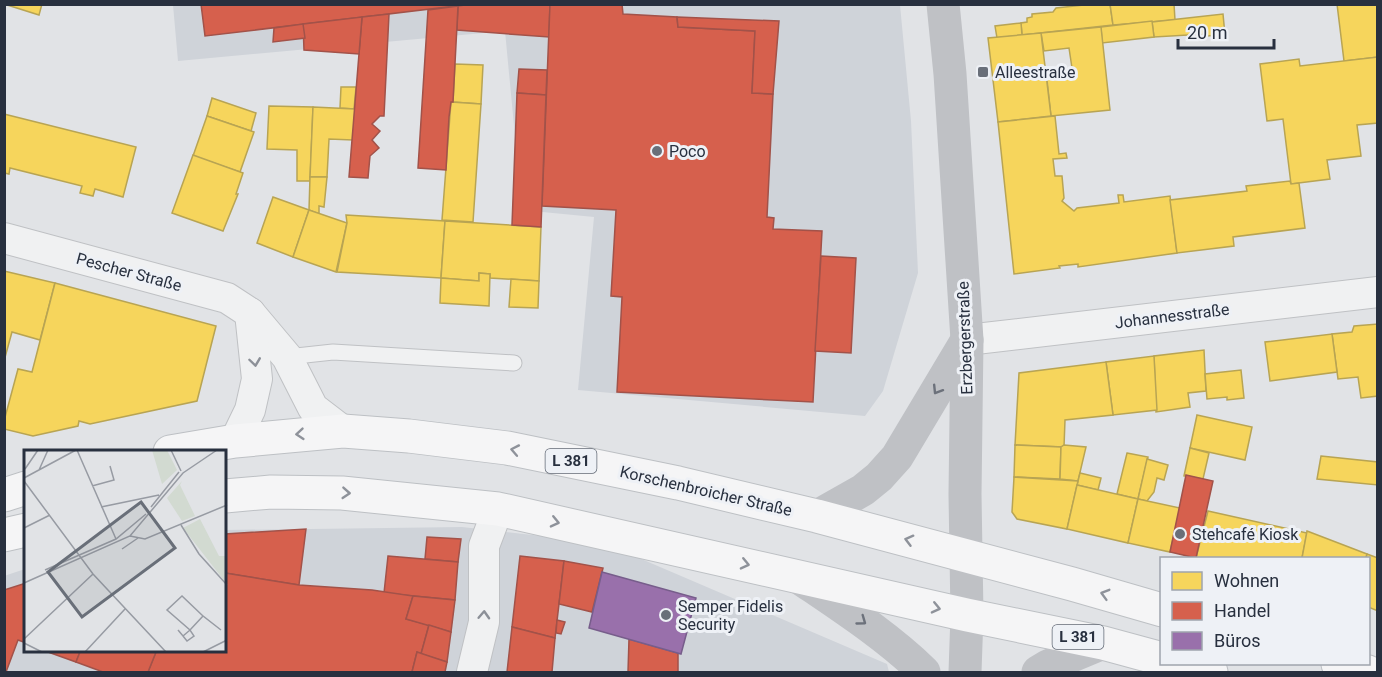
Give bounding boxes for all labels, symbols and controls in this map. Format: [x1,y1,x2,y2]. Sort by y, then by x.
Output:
scale bar [1178,12,1274,50]
text: 20 m [1187,22,1227,43]
place label: Alleestraße [995,63,1076,82]
marker: Alleestraße [976,65,990,79]
place label: Poco [669,142,706,161]
marker: Poco [650,144,664,158]
street label: Pescher Straße [74,249,184,295]
street label: Erzbergerstraße [954,281,976,395]
street label: Johannesstraße [1114,300,1230,332]
one-way arrow [248,357,260,366]
one-way arrow [932,384,944,394]
one-way arrow [295,427,304,440]
one-way arrow [510,444,520,457]
road number: L 381 [546,449,596,473]
inset map [24,450,226,653]
street label: Korschenbroicher Straße [618,462,794,520]
one-way arrow [342,487,351,500]
one-way arrow [550,515,560,528]
place label: Stehcafé Kiosk [1192,525,1299,544]
marker: Stehcafé Kiosk [1173,527,1187,541]
one-way arrow [904,535,915,547]
one-way arrow [740,557,750,570]
legend [1160,557,1370,665]
text: Wohnen [1214,570,1279,591]
one-way arrow [1101,588,1111,601]
place label: Semper Fidelis Security [678,597,783,634]
text: Handel [1214,600,1271,621]
one-way arrow [930,601,940,614]
marker: Semper Fidelis Security [659,608,673,622]
one-way arrow [477,611,490,620]
one-way arrow [856,614,867,625]
road number: L 381 [1052,625,1104,649]
text: Büros [1214,630,1261,651]

